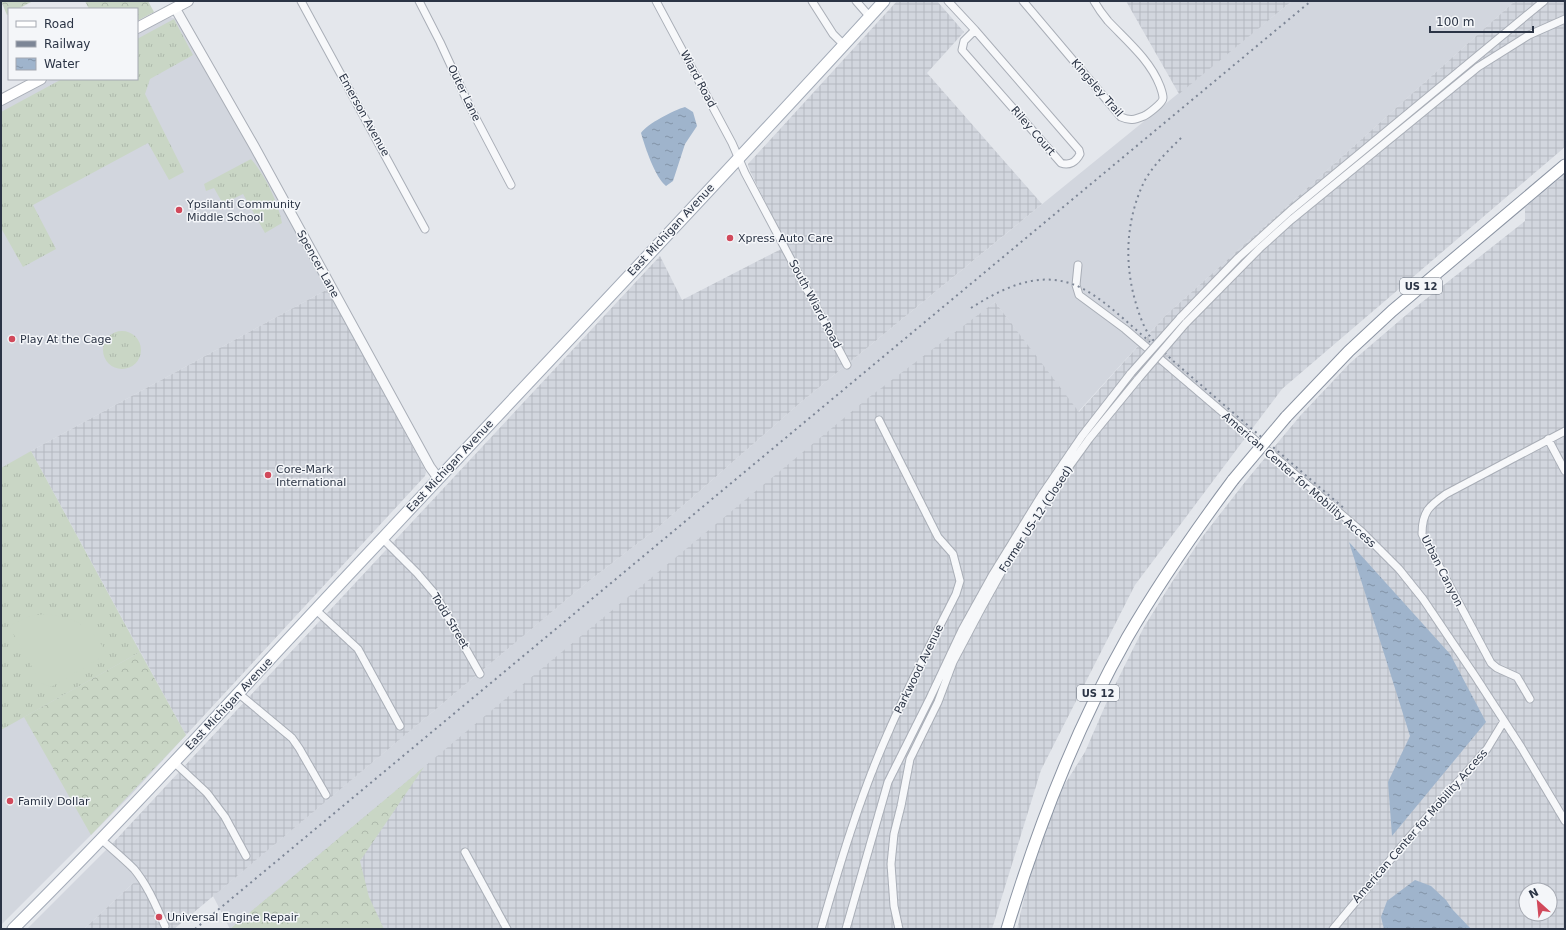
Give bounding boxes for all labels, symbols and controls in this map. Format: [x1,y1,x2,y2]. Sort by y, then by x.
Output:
legend [8,8,138,80]
scale bar [1430,8,1533,34]
text: 100 m [1436,15,1474,29]
text: Road [44,17,74,31]
text: Railway [44,37,90,51]
street label: Wiard Road [678,48,718,110]
street label: Kingsley Trail [1068,56,1126,120]
text: Water [44,57,80,71]
street label: Outer Lane [445,63,483,124]
street label: Emerson Avenue [336,71,392,159]
street label: Riley Court [1008,104,1058,159]
street label: East Michigan Avenue [625,181,717,279]
place label: Ypsilanti Community Middle School [186,198,301,224]
marker: Ypsilanti Community Middle School [174,205,184,215]
street label: Spencer Lane [294,228,342,300]
place label: Xpress Auto Care [738,232,833,245]
marker: Xpress Auto Care [725,233,735,243]
street label: South Wiard Road [786,258,844,350]
road number: US 12 [1400,278,1442,294]
place label: Play At the Cage [20,333,112,346]
marker: Play At the Cage [7,334,17,344]
street label: American Center for Mobility Access [1220,410,1379,550]
street label: East Michigan Avenue [404,417,496,515]
place label: Core-Mark International [276,463,346,489]
street label: Former US-12 (Closed) [997,463,1075,575]
marker: Core-Mark International [263,470,273,480]
street label: Urban Canyon [1418,533,1466,609]
street label: Todd Street [428,590,472,652]
street label: Parkwood Avenue [892,622,946,716]
street label: East Michigan Avenue [183,655,275,753]
road number: US 12 [1077,685,1119,701]
street label: American Center for Mobility Access [1350,746,1490,905]
place label: Family Dollar [18,795,90,808]
marker: Family Dollar [5,796,15,806]
north arrow [1518,882,1558,922]
text: N [1527,886,1541,901]
place label: Universal Engine Repair [167,911,299,924]
marker: Universal Engine Repair [154,912,164,922]

